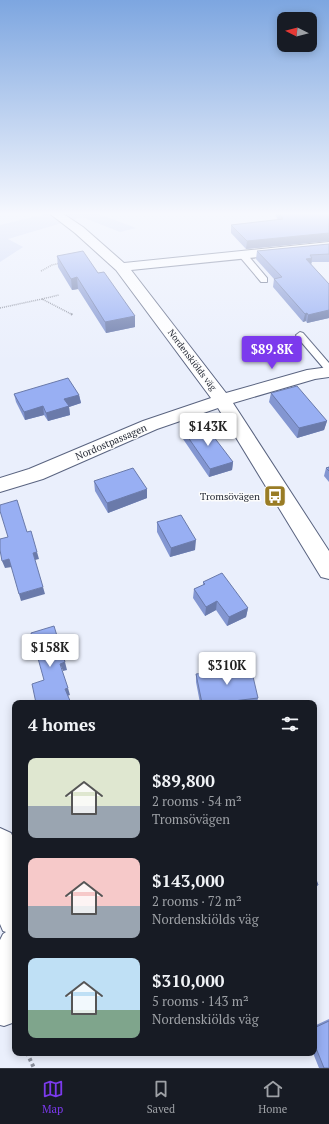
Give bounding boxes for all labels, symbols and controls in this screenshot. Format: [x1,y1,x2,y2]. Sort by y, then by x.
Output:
north arrow [277,12,317,52]
map controls [277,12,317,52]
street label: Nordenskiölds väg [165,327,219,393]
pin: $89.8K [239,336,305,370]
text: $89.8K [251,340,293,358]
pin: $143K [180,413,236,447]
text: $143K [189,417,227,435]
street label: Nordostpassagen [73,421,149,463]
bus stop icon: Tromsövägen [262,483,288,509]
place label: Tromsövägen [200,490,260,503]
pin: $158K [22,634,78,668]
text: $158K [31,638,69,656]
pin: $310K [199,652,255,686]
text: $310K [208,656,246,674]
text: 4 homes [28,713,96,736]
icon: filters [279,713,301,735]
text: $89,800 [152,769,215,792]
icon: home [60,774,108,822]
text: 2 rooms · 54 m² [152,792,242,810]
text: Tromsövägen [152,810,230,828]
text: $143,000 [152,869,224,892]
icon: home [60,874,108,922]
text: 2 rooms · 72 m² [152,892,242,910]
text: Nordenskiölds väg [152,910,259,928]
text: $310,000 [152,969,224,992]
icon: home [60,974,108,1022]
text: 5 rooms · 143 m² [152,992,249,1010]
text: Nordenskiölds väg [152,1010,259,1028]
tab: Map [42,1078,64,1116]
tab: Saved [147,1078,175,1116]
tab: Home [258,1078,287,1116]

